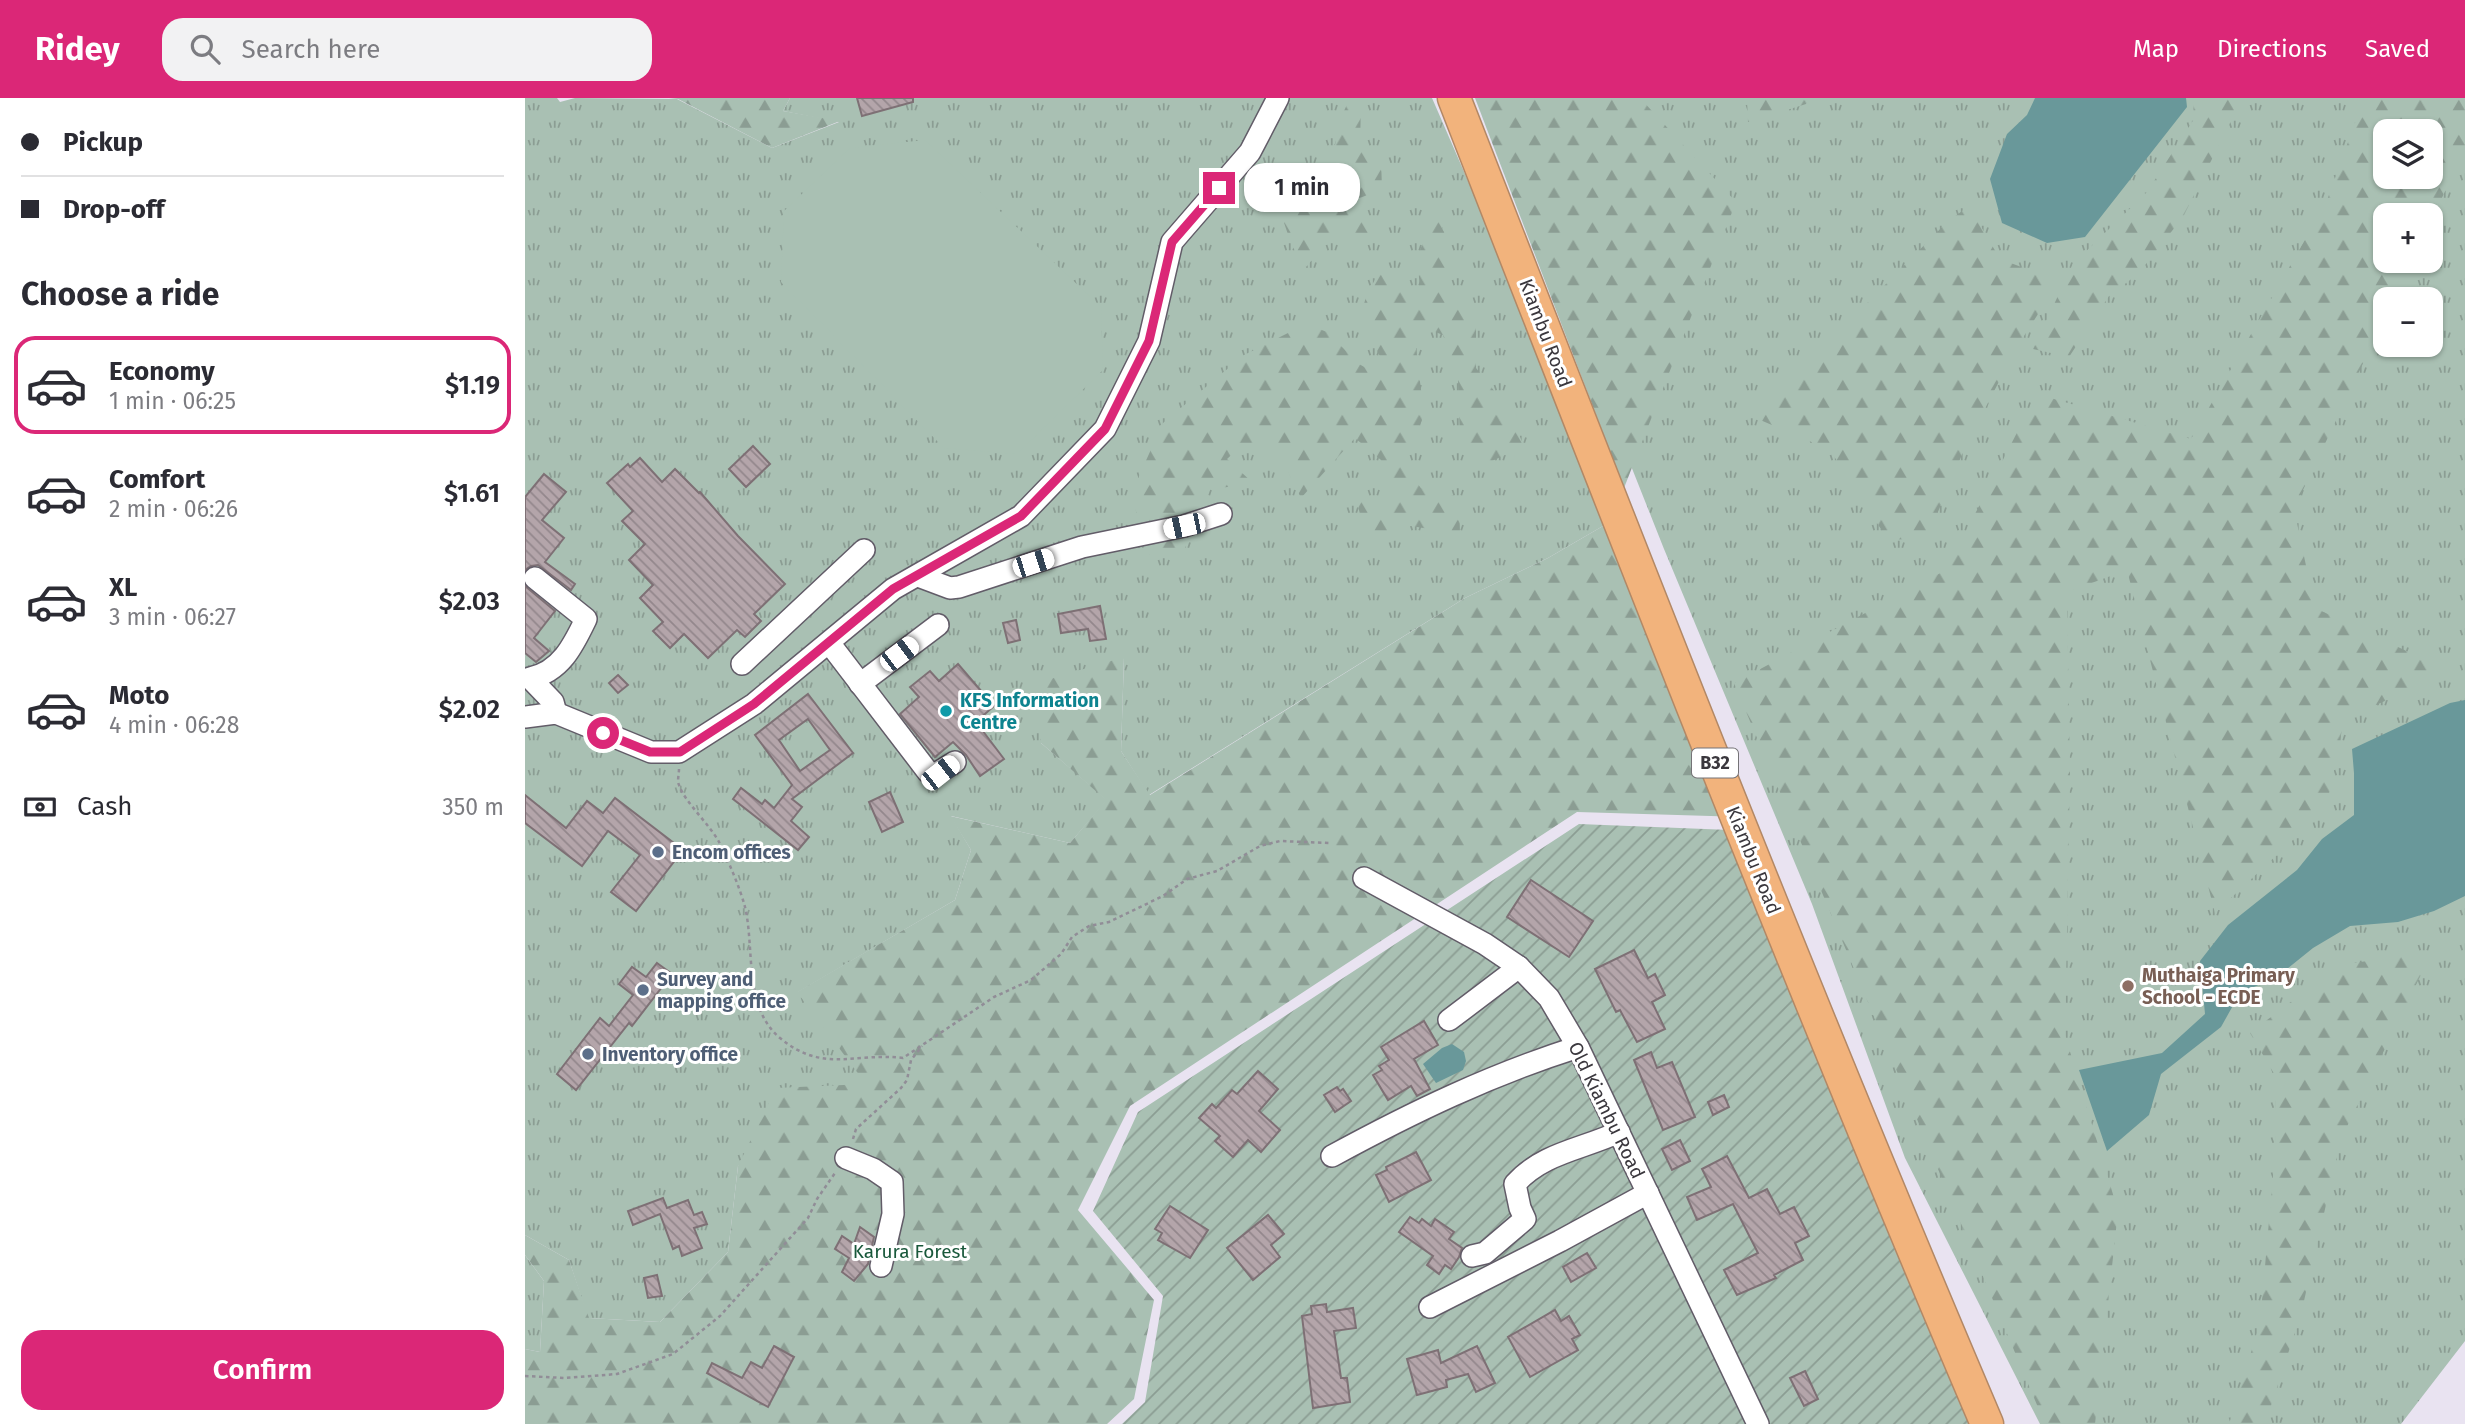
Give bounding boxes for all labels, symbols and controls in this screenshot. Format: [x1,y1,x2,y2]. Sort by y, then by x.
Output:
search box [162,18,652,81]
text: Ridey [35,29,120,69]
icon: search [186,30,224,68]
text: Search here [242,34,380,65]
text: Map [2133,35,2179,63]
text: Directions [2217,35,2327,63]
text: Saved [2365,35,2430,63]
map controls [2373,119,2443,357]
button: layers [2373,119,2443,189]
text: Pickup [63,127,143,158]
callout: 1 min [1243,164,1359,212]
route end [1203,172,1235,204]
text: 1 min [1274,173,1330,201]
text: Drop-off [63,194,165,225]
button: + [2373,203,2443,273]
text: Choose a ride [21,275,219,313]
street label: Kiambu Road [1514,276,1577,391]
button: − [2373,287,2443,357]
icon: car [25,354,88,417]
text: Economy [109,356,215,387]
text: $1.19 [445,370,500,401]
text: 1 min · 06:25 [109,387,236,415]
icon: car [25,462,88,525]
text: Comfort [109,464,205,495]
text: $1.61 [444,478,500,509]
text: 2 min · 06:26 [109,495,238,523]
car [1162,511,1207,541]
car [1010,547,1057,579]
icon: car [25,570,88,633]
text: XL [109,572,137,603]
text: $2.03 [439,586,500,617]
text: 3 min · 06:27 [109,603,236,631]
car [876,633,923,675]
icon: car [25,678,88,741]
text: Moto [109,680,169,711]
place label: KFS Information Centre [960,689,1099,734]
text: $2.02 [439,694,500,725]
marker: KFS Information Centre [938,703,954,719]
text: 4 min · 06:28 [109,711,239,739]
route start [587,717,619,749]
road number: B32 [1692,748,1738,778]
car [917,752,964,794]
icon: cash [21,788,59,826]
text: Cash [77,791,133,822]
text: 350 m [442,793,504,821]
street label: Kiambu Road [1721,803,1786,918]
place label: Encom offices [672,841,791,864]
marker: Encom offices [650,844,666,860]
place label: Muthaiga Primary School - ECDE [2142,964,2295,1009]
place label: Survey and mapping office [657,968,786,1013]
marker: Muthaiga Primary School - ECDE [2120,978,2136,994]
marker: Survey and mapping office [635,982,651,998]
street label: Old Kiambu Road [1563,1038,1650,1182]
place label: Inventory office [602,1043,738,1066]
marker: Inventory office [580,1046,596,1062]
park label: Karura Forest [853,1240,967,1263]
button: Confirm [21,1330,504,1410]

